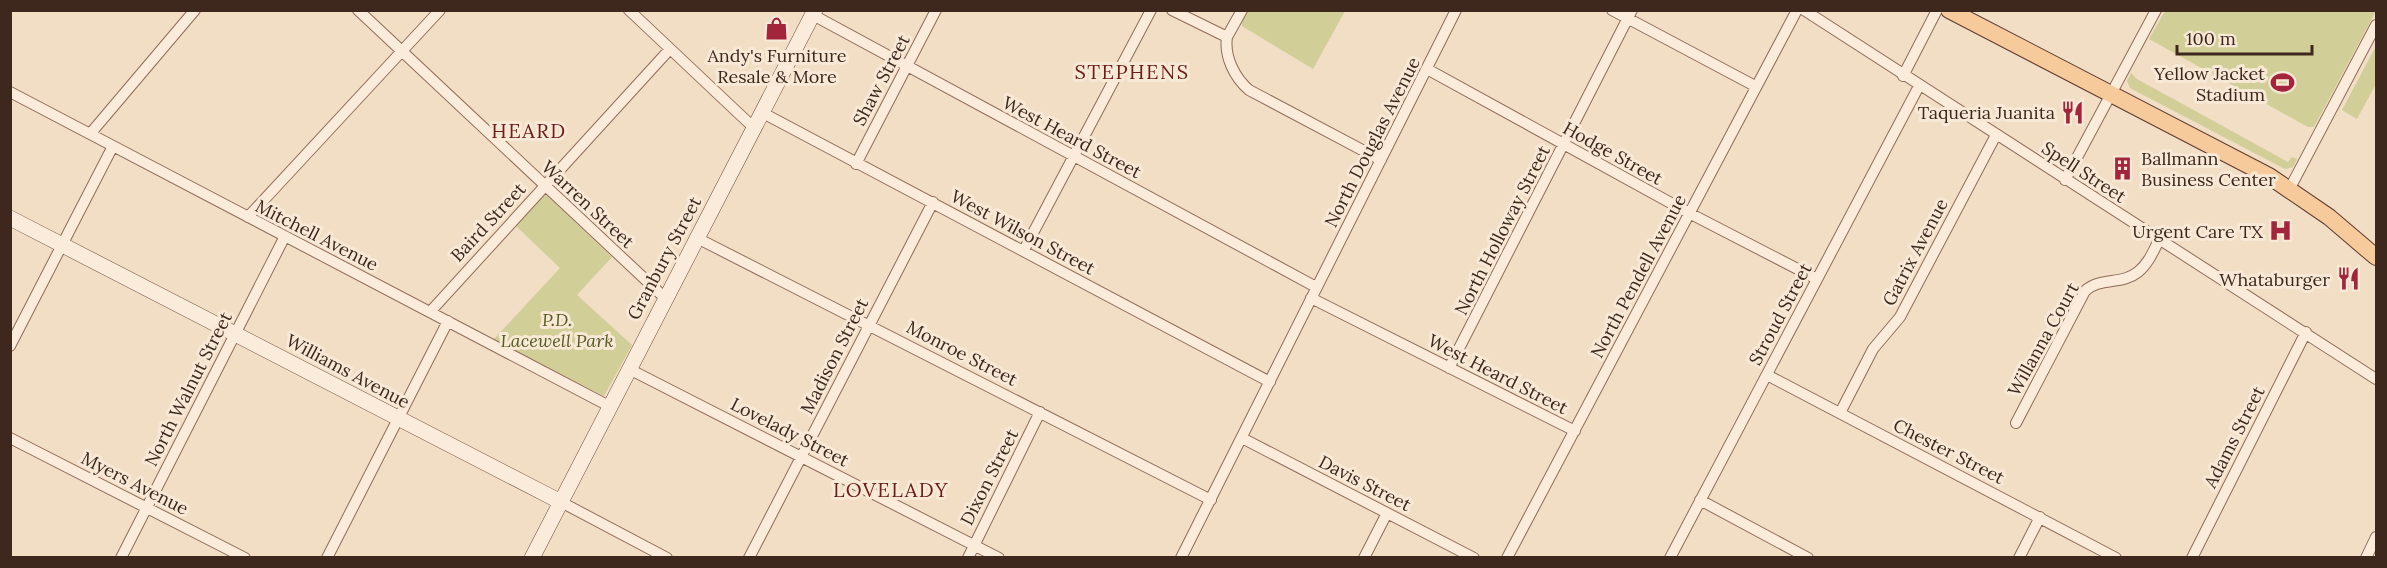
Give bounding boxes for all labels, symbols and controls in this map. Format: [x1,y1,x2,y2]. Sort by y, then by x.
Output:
shop icon: Andy's Furniture Resale & More [764,16,790,42]
scale bar [2177,18,2312,56]
text: 100 m [2186,27,2236,50]
street label: Shaw Street [847,30,915,130]
place label: Andy's Furniture Resale & More [707,44,847,88]
street label: North Douglas Avenue [1319,53,1425,231]
district label: STEPHENS [1074,59,1190,84]
place label: Yellow Jacket Stadium [2153,62,2265,106]
sports icon: Yellow Jacket Stadium [2270,70,2296,96]
street label: West Heard Street [999,91,1145,183]
restaurant icon: Taqueria Juanita [2060,99,2086,125]
place label: Taqueria Juanita [1918,101,2055,124]
street label: Hodge Street [1559,116,1667,190]
district label: HEARD [491,118,567,143]
street label: Spell Street [2037,136,2131,208]
street label: North Holloway Street [1449,141,1555,319]
place label: Ballmann Business Center [2141,147,2276,191]
street label: Warren Street [537,155,639,253]
building icon: Ballmann Business Center [2110,155,2136,181]
street label: Baird Street [446,178,530,266]
street label: West Wilson Street [947,184,1099,280]
street label: North Pendell Avenue [1585,190,1691,362]
street label: Granbury Street [622,192,706,324]
street label: Mitchell Avenue [252,194,382,276]
street label: Gatrix Avenue [1877,194,1953,310]
hospital icon: Urgent Care TX [2268,218,2294,244]
place label: Urgent Care TX [2132,220,2263,243]
street label: Stroud Street [1743,259,1817,369]
restaurant icon: Whataburger [2335,266,2361,292]
place label: Whataburger [2219,268,2330,291]
street label: Willanna Court [2002,278,2084,400]
street label: Madison Street [795,294,873,418]
street label: North Walnut Street [139,308,237,470]
park label: P.D. Lacewell Park [500,308,614,352]
street label: Monroe Street [903,315,1021,391]
street label: Williams Avenue [282,329,414,413]
street label: West Heard Street [1424,329,1572,419]
street label: Adams Street [2198,382,2270,493]
street label: Lovelady Street [727,392,853,472]
street label: Chester Street [1890,413,2008,489]
street label: Dixon Street [955,425,1023,529]
street label: Myers Avenue [78,446,193,520]
street label: Davis Street [1315,450,1415,516]
district label: LOVELADY [833,477,949,502]

